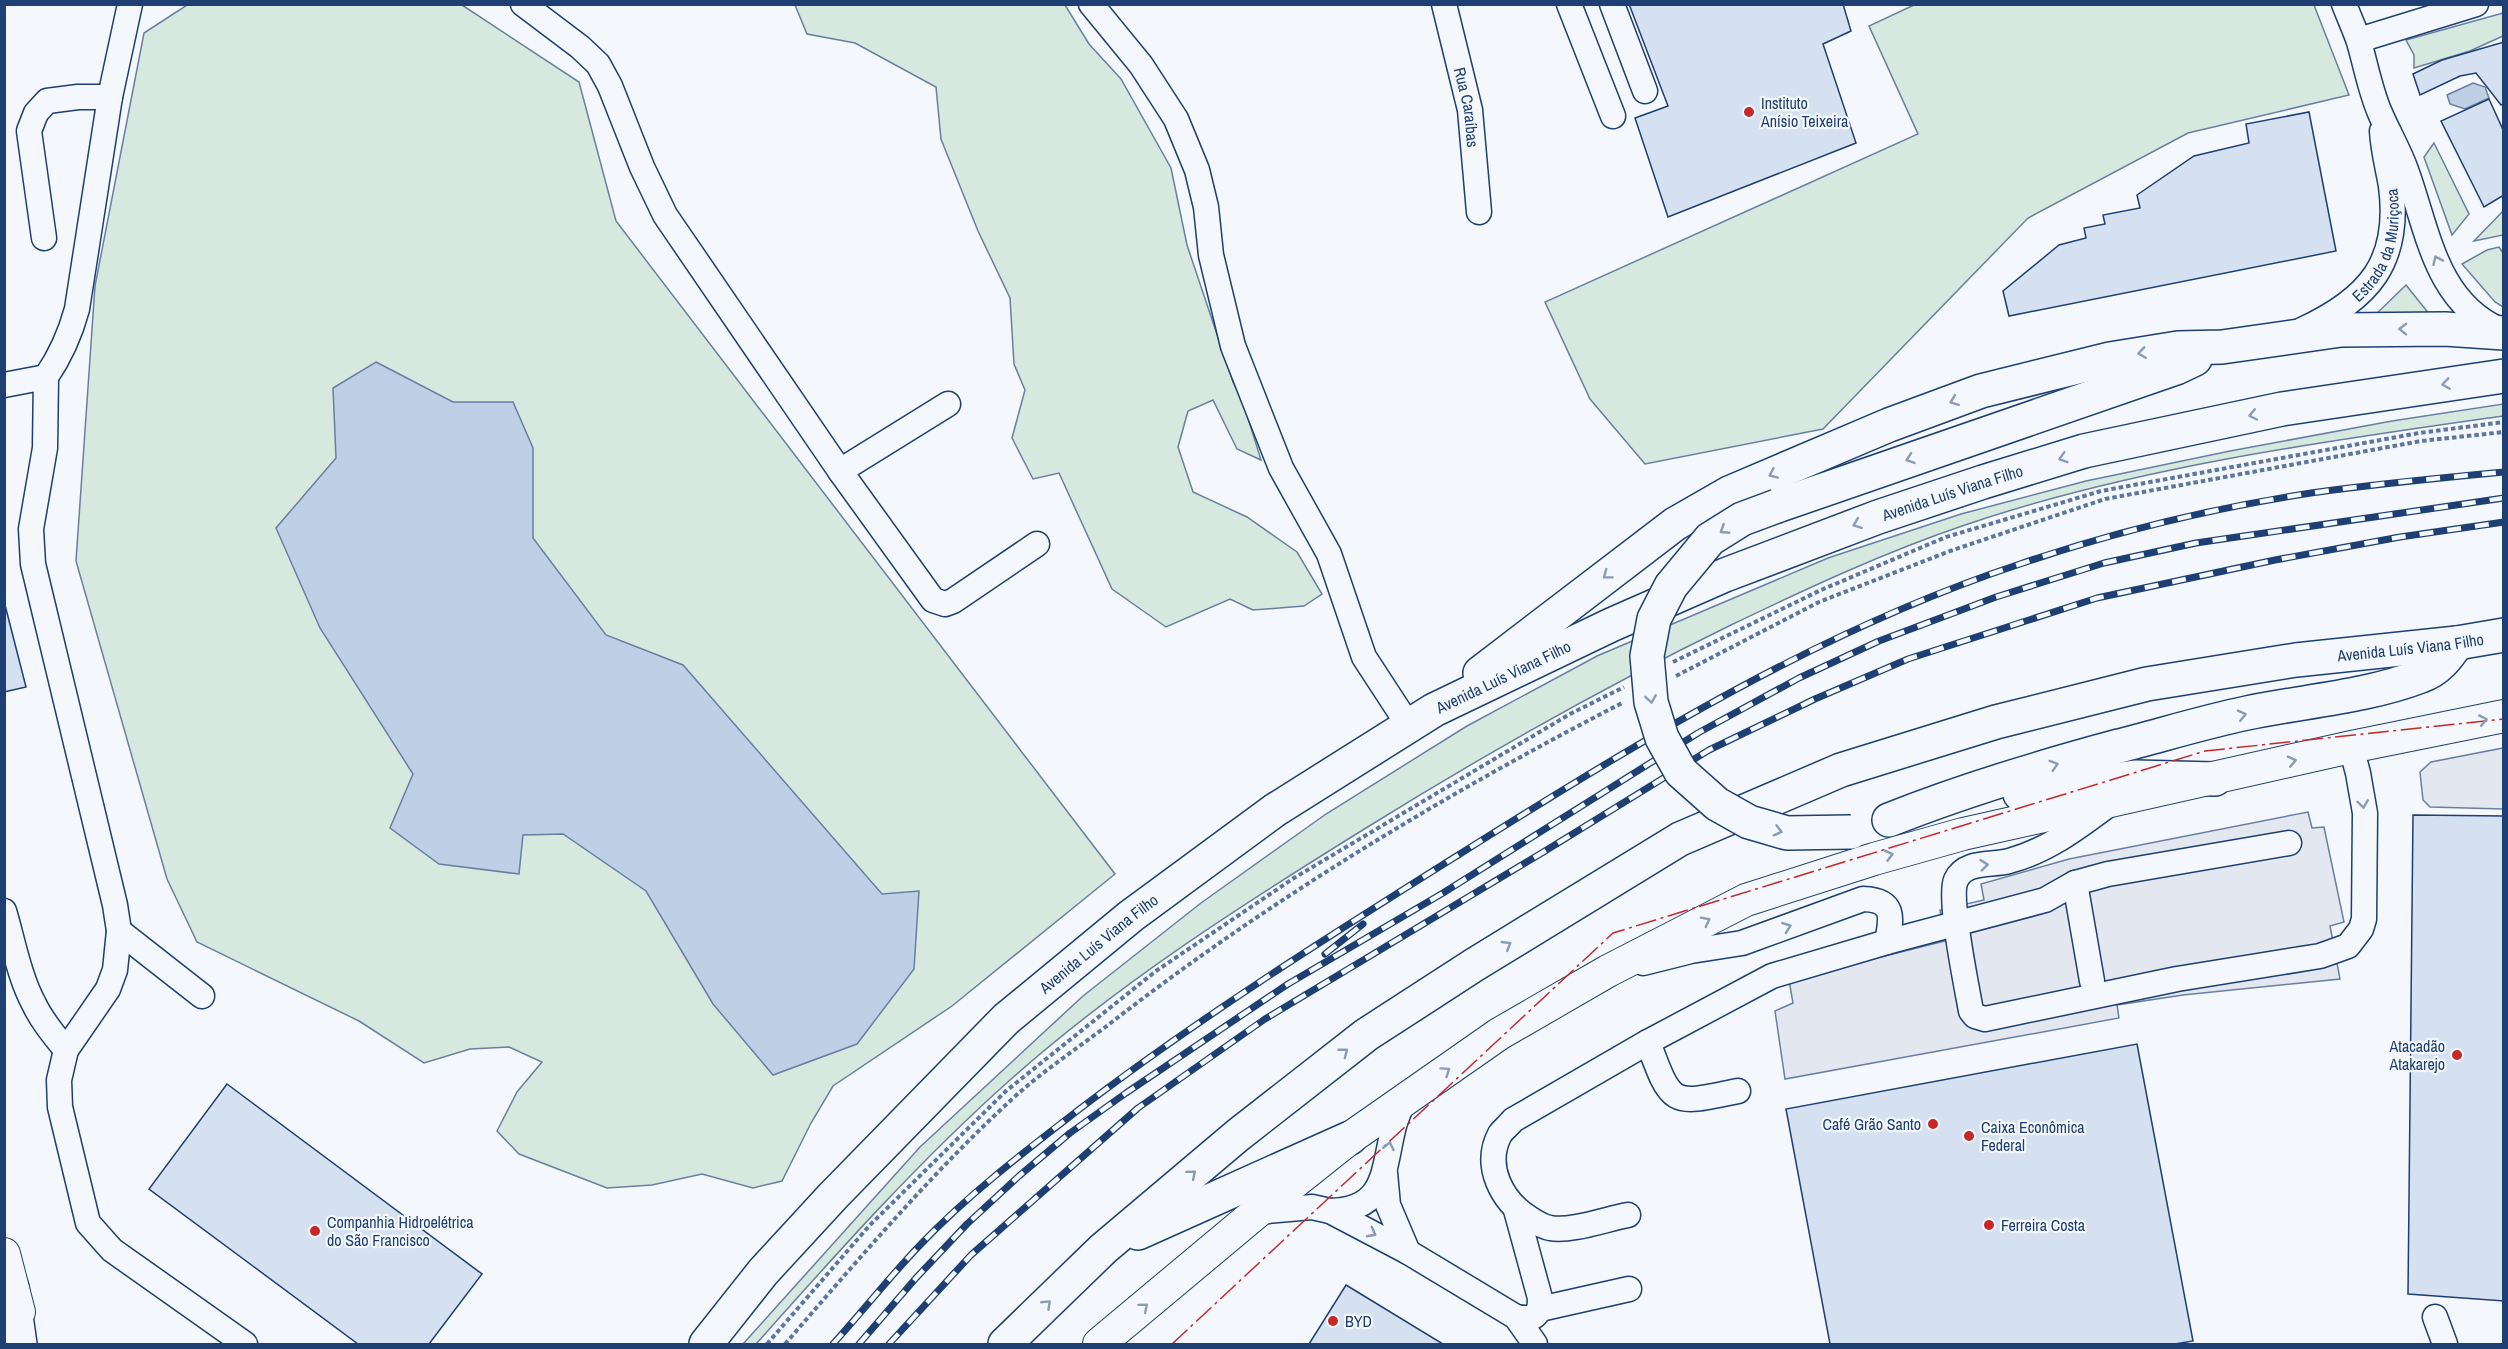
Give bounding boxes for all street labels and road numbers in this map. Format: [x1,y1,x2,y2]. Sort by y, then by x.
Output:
street label: Rua Caraíbas [1449,65,1484,148]
street label: Estrada da Muriçoca [2347,187,2404,306]
street label: Avenida Luís Viana Filho [1878,459,2026,526]
street label: Avenida Luís Viana Filho [2335,628,2485,667]
street label: Avenida Luís Viana Filho [1431,635,1574,719]
street label: Avenida Luís Viana Filho [1034,889,1162,999]

